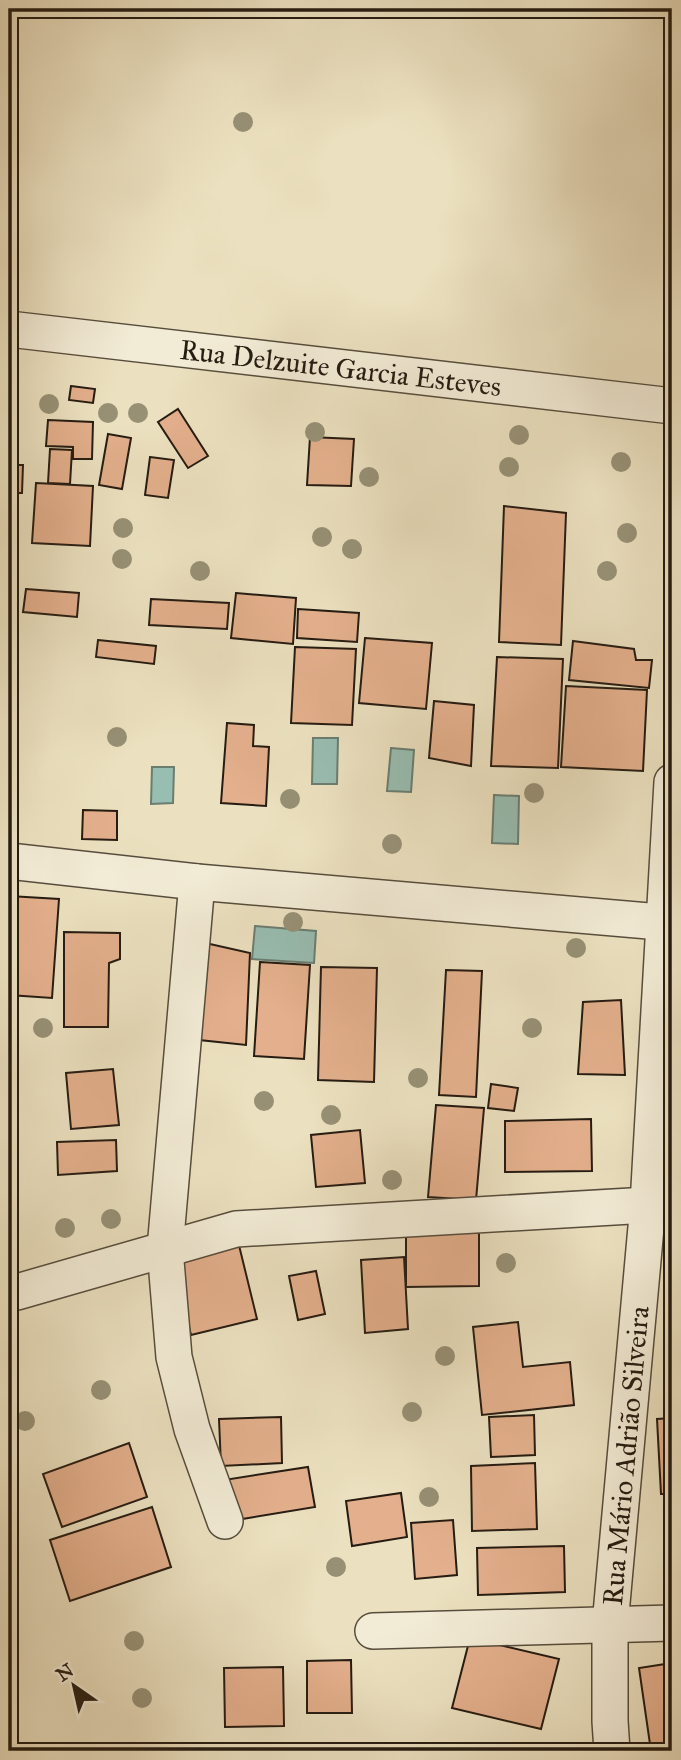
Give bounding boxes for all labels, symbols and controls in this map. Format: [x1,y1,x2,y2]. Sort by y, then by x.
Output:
street label: Rua Delzuite Garcia Esteves [178,332,503,404]
street label: Rua Mário Adrião Silveira [595,1304,657,1607]
north arrow [38,1652,108,1722]
text: N [52,1658,78,1686]

